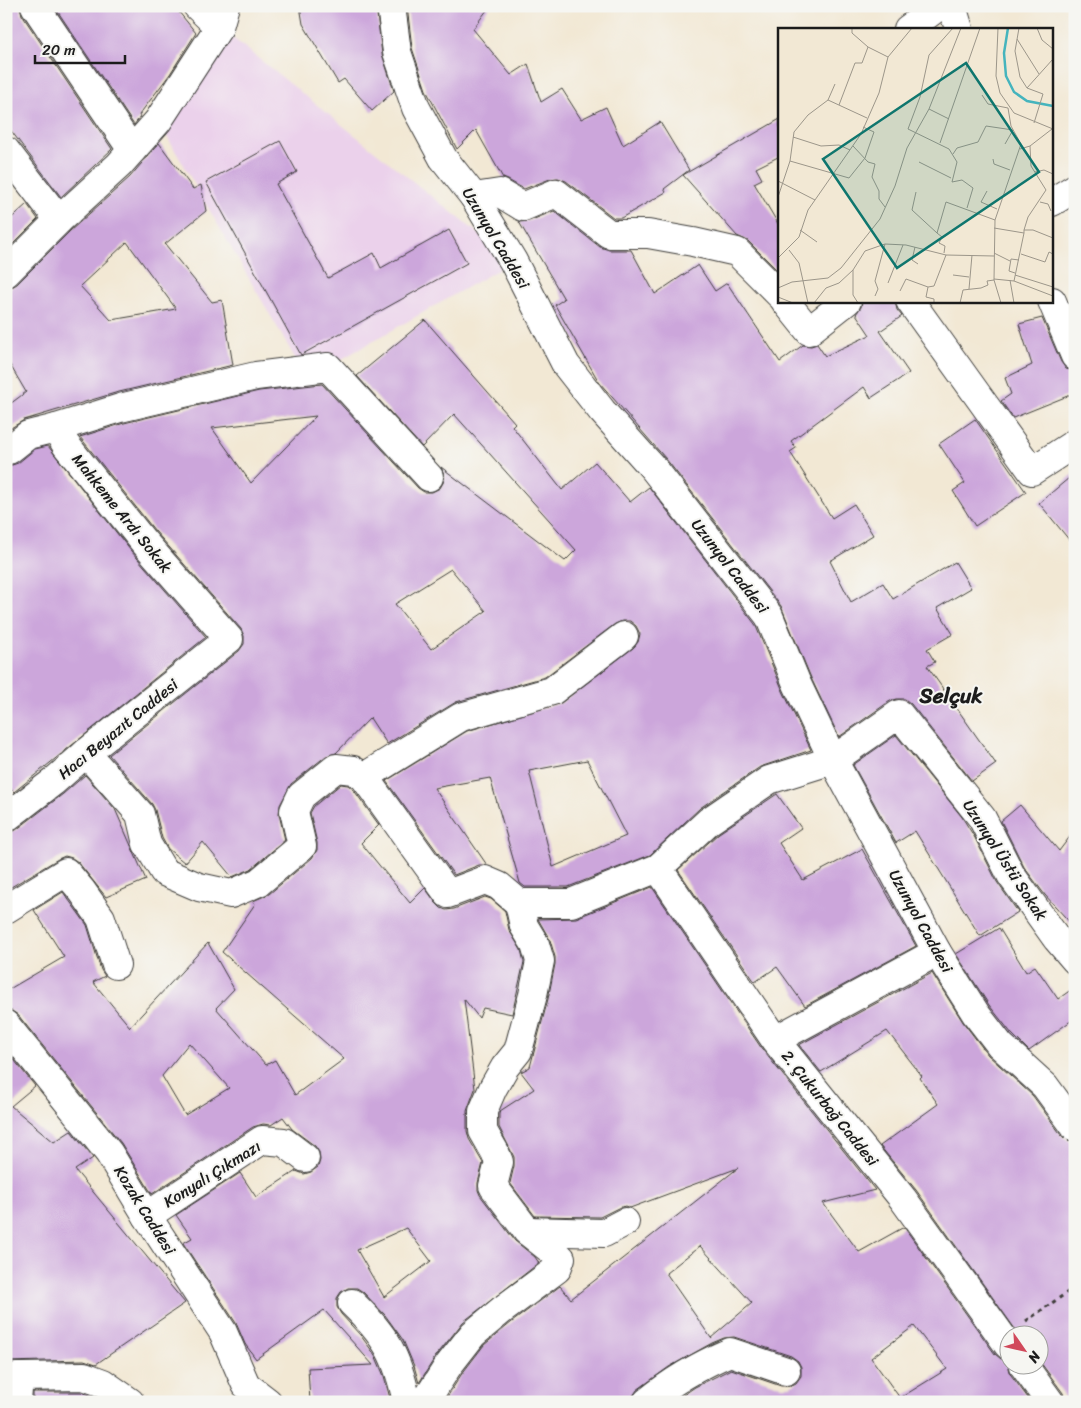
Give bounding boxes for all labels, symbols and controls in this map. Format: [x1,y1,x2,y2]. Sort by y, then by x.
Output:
inset map [778,28,1054,302]
scale bar [35,32,125,64]
text: 20 m [42,37,76,63]
street label: Uzunyol Caddesi [454,181,538,295]
street label: Mahkeme Ardı Sokak [64,447,180,580]
street label: Uzunyol Caddesi [683,512,777,621]
street label: Hacı Beyazıt Caddesi [51,671,185,787]
district label: Selçuk [919,677,983,715]
street label: Uzunyol Üstü Sokak [955,793,1056,927]
street label: Uzunyol Caddesi [881,864,962,979]
street label: 2. Çukurbağ Caddesi [774,1043,887,1173]
street label: Konyalı Çıkmazı [157,1132,267,1216]
street label: Kozak Caddesi [106,1159,184,1261]
north arrow [998,1326,1048,1376]
text: N [1021,1345,1048,1368]

